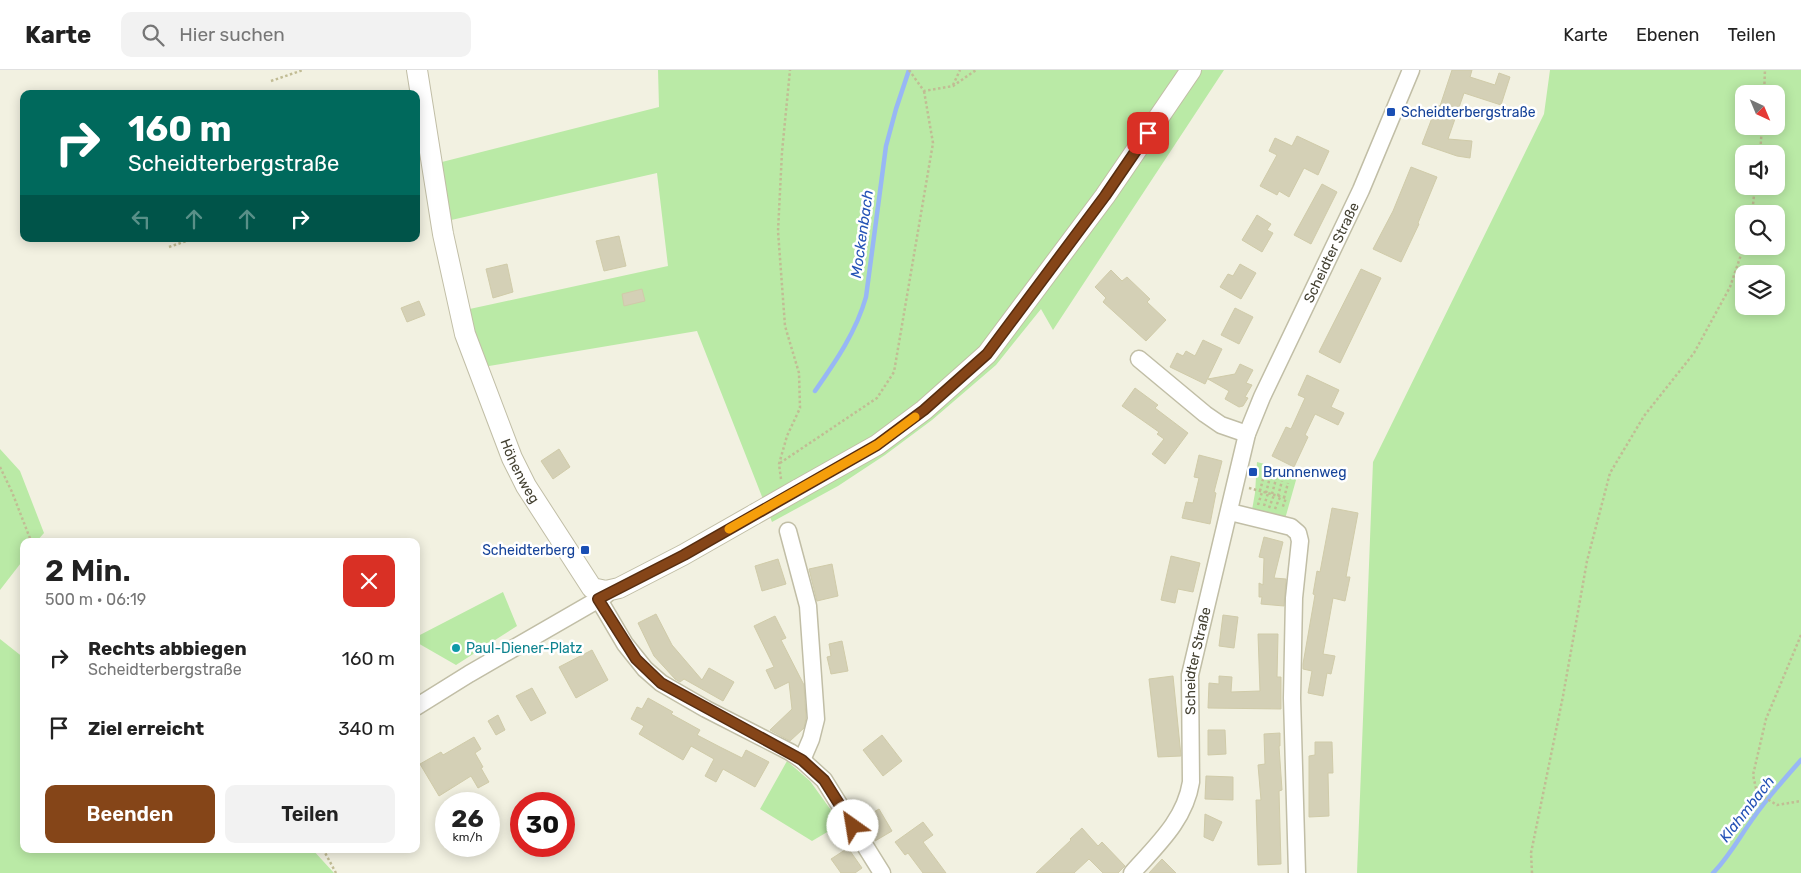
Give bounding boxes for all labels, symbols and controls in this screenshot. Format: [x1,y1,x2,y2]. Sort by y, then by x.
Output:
search box [121,12,471,57]
text: Karte [25,21,91,49]
icon: search [139,21,167,49]
text: Hier suchen [179,23,285,46]
text: Karte [1563,24,1608,46]
text: Ebenen [1636,24,1700,46]
text: Teilen [1728,24,1776,46]
north arrow [1735,85,1785,135]
map controls [1735,85,1785,315]
place label: Scheidterbergstraße [1401,104,1536,121]
marker: Scheidterbergstraße [1385,106,1397,118]
text: 160 m [128,108,232,150]
icon: right [45,110,110,175]
pin [1127,112,1169,154]
icon: arrive [1134,119,1162,147]
button: sound [1735,145,1785,195]
text: Scheidterbergstraße [128,150,339,177]
water label: Mockenbach [847,189,877,279]
street label: Scheidter Straße [1300,199,1363,306]
icon: left [127,205,155,233]
icon: ahead [180,205,208,233]
icon: ahead [233,205,261,233]
icon: right [286,205,314,233]
button: search [1735,205,1785,255]
button: layers [1735,265,1785,315]
street label: Höhenweg [497,436,543,506]
place label: Brunnenweg [1263,464,1347,481]
marker: Brunnenweg [1247,466,1259,478]
place label: Scheidterberg [482,542,575,559]
marker: Scheidterberg [579,544,591,556]
text: 2 Min. [45,553,131,589]
button: close [343,555,395,607]
text: 500 m · 06:19 [45,590,146,609]
street label: Scheidter Straße [1181,605,1214,715]
text: Rechts abbiegen [88,637,247,660]
place label: Paul-Diener-Platz [466,640,582,657]
marker: Paul-Diener-Platz [450,642,462,654]
icon: right [45,644,73,672]
text: 160 m [342,647,395,670]
text: Scheidterbergstraße [88,660,242,679]
icon: arrive [45,714,73,742]
text: Ziel erreicht [88,717,204,740]
text: 340 m [338,717,395,740]
water label: Klahmbach [1716,772,1778,846]
button: Beenden [45,785,215,843]
button: Teilen [225,785,395,843]
speed limit sign: 30 [510,792,575,857]
position arrow [826,799,878,851]
text: 26 [451,804,484,833]
text: km/h [453,830,482,844]

